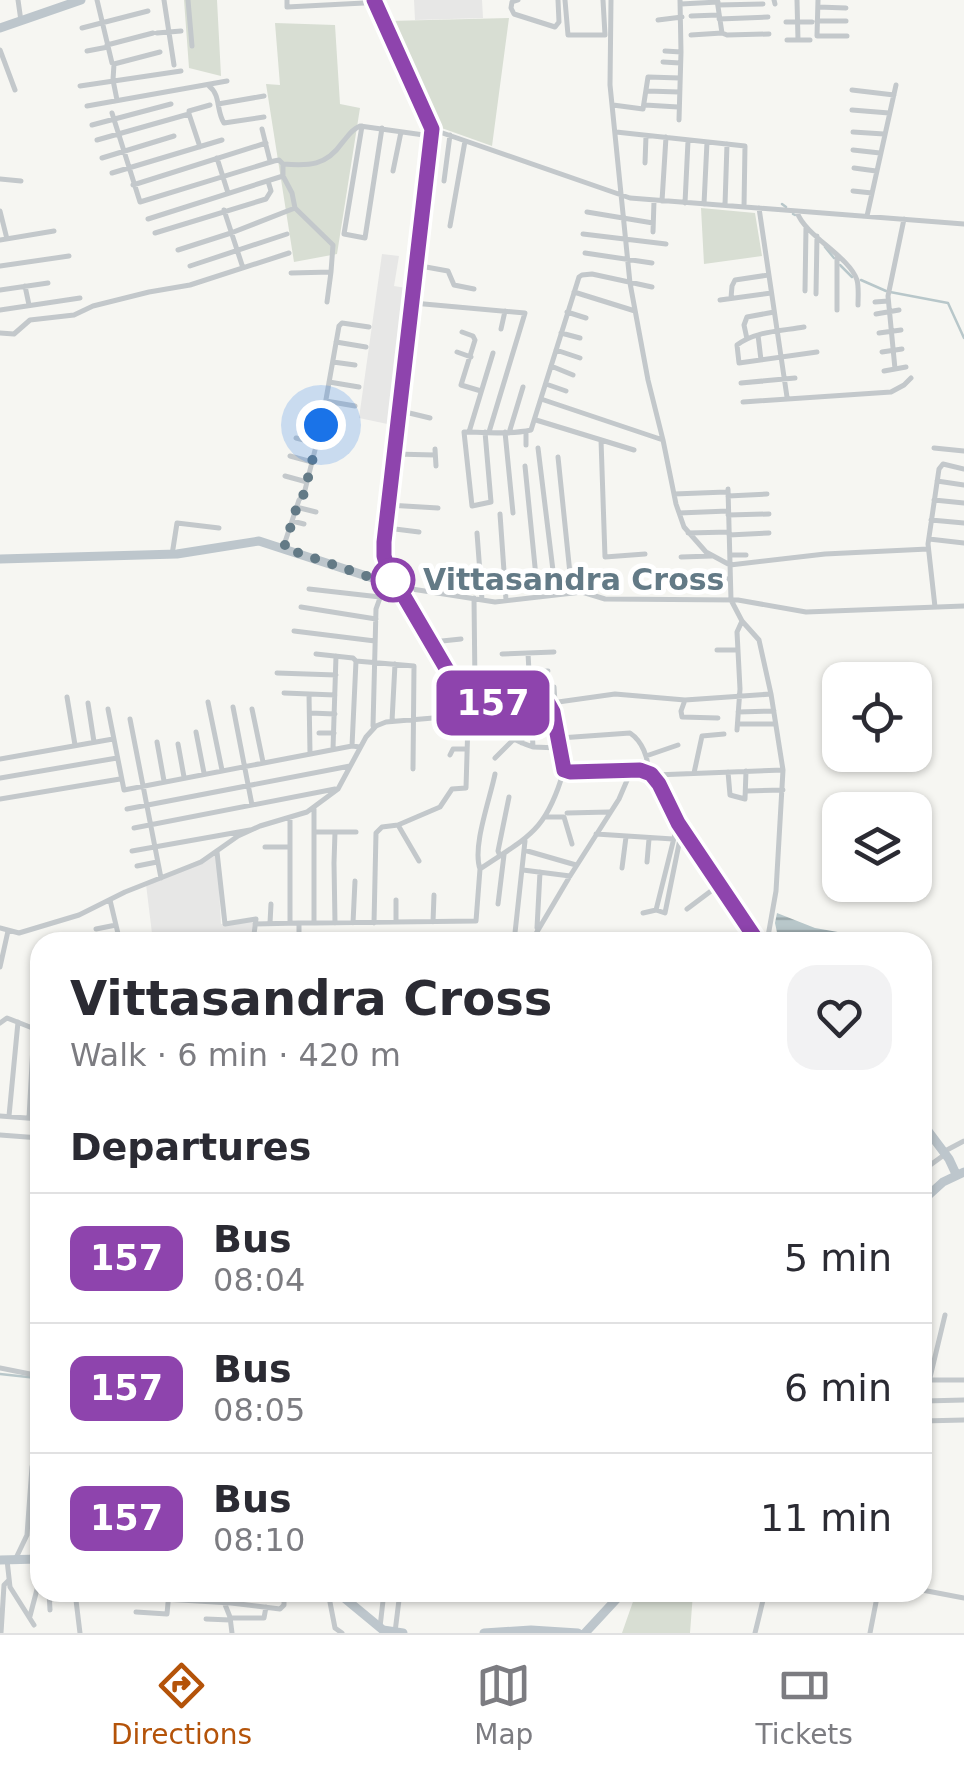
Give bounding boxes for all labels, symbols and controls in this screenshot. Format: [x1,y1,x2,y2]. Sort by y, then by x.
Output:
your location [296,400,346,450]
marker: Vittasandra Cross [372,559,414,601]
place label: Vittasandra Cross [423,562,724,597]
map controls [822,662,932,902]
button: locate [822,662,932,772]
line badge: 157 [436,670,550,736]
text: 157 [456,683,530,723]
button: layers [822,792,932,902]
button: heart [787,965,892,1070]
text: Vittasandra Cross [70,970,552,1026]
text: Walk · 6 min · 420 m [70,1036,401,1074]
text: Departures [70,1125,311,1169]
text: Bus [213,1217,292,1261]
text: 5 min [784,1236,892,1280]
text: 157 [90,1238,163,1278]
text: 08:04 [213,1261,305,1299]
text: Bus [213,1347,292,1391]
text: 6 min [784,1366,892,1410]
text: 157 [90,1368,163,1408]
text: 08:05 [213,1391,305,1429]
text: Bus [213,1477,292,1521]
text: 11 min [760,1496,892,1540]
text: 157 [90,1498,163,1538]
text: 08:10 [213,1521,305,1559]
tab: Directions [111,1658,252,1751]
tab: Map [474,1658,533,1751]
tab: Tickets [756,1658,853,1751]

